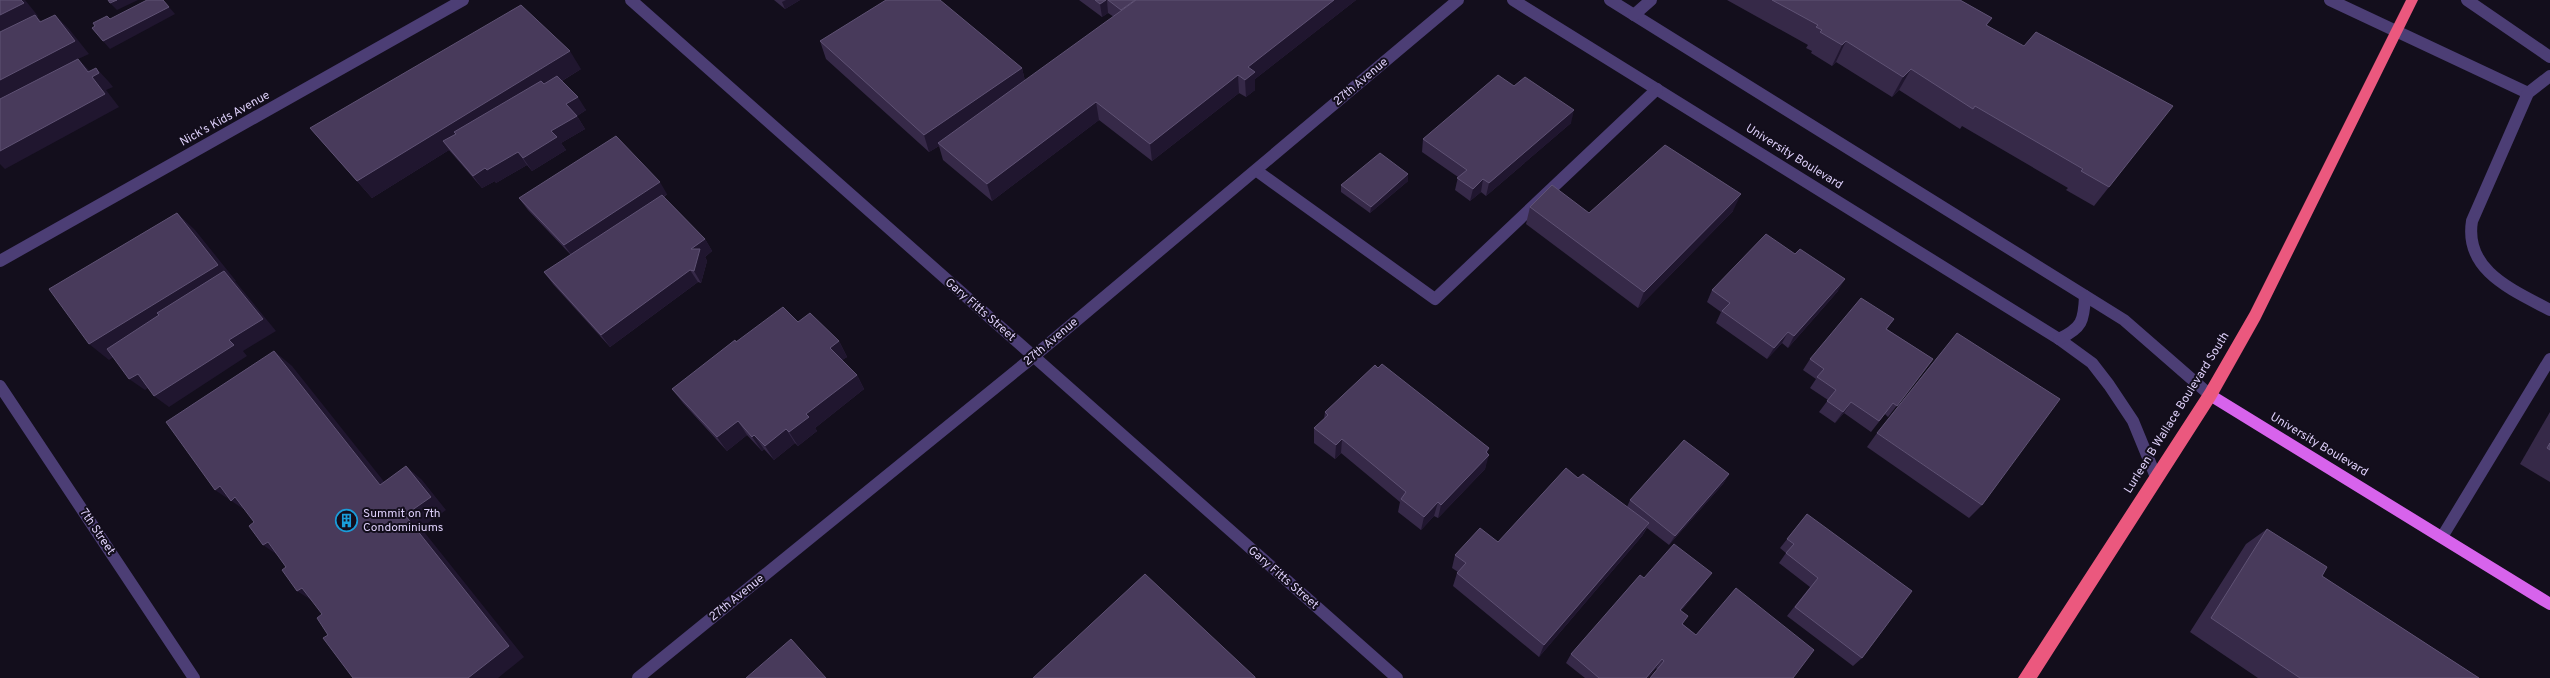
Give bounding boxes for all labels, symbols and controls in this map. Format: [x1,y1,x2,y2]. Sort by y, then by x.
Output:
street label: 27th Avenue [1330,54,1392,110]
street label: Nick's Kids Avenue [177,88,273,150]
street label: University Boulevard [1742,121,1846,193]
street label: Gary Fitts Street [941,275,1019,345]
street label: 27th Avenue [1020,314,1082,370]
street label: Lurleen B Wallace Boulevard South [2121,329,2233,497]
street label: University Boulevard [2267,409,2371,481]
street label: 7th Street [76,506,118,558]
place label: Summit on 7th Condominiums [363,506,443,536]
building icon: Summit on 7th Condominiums [335,509,359,533]
street label: Gary Fitts Street [1244,543,1322,613]
street label: 27th Avenue [706,571,768,625]

